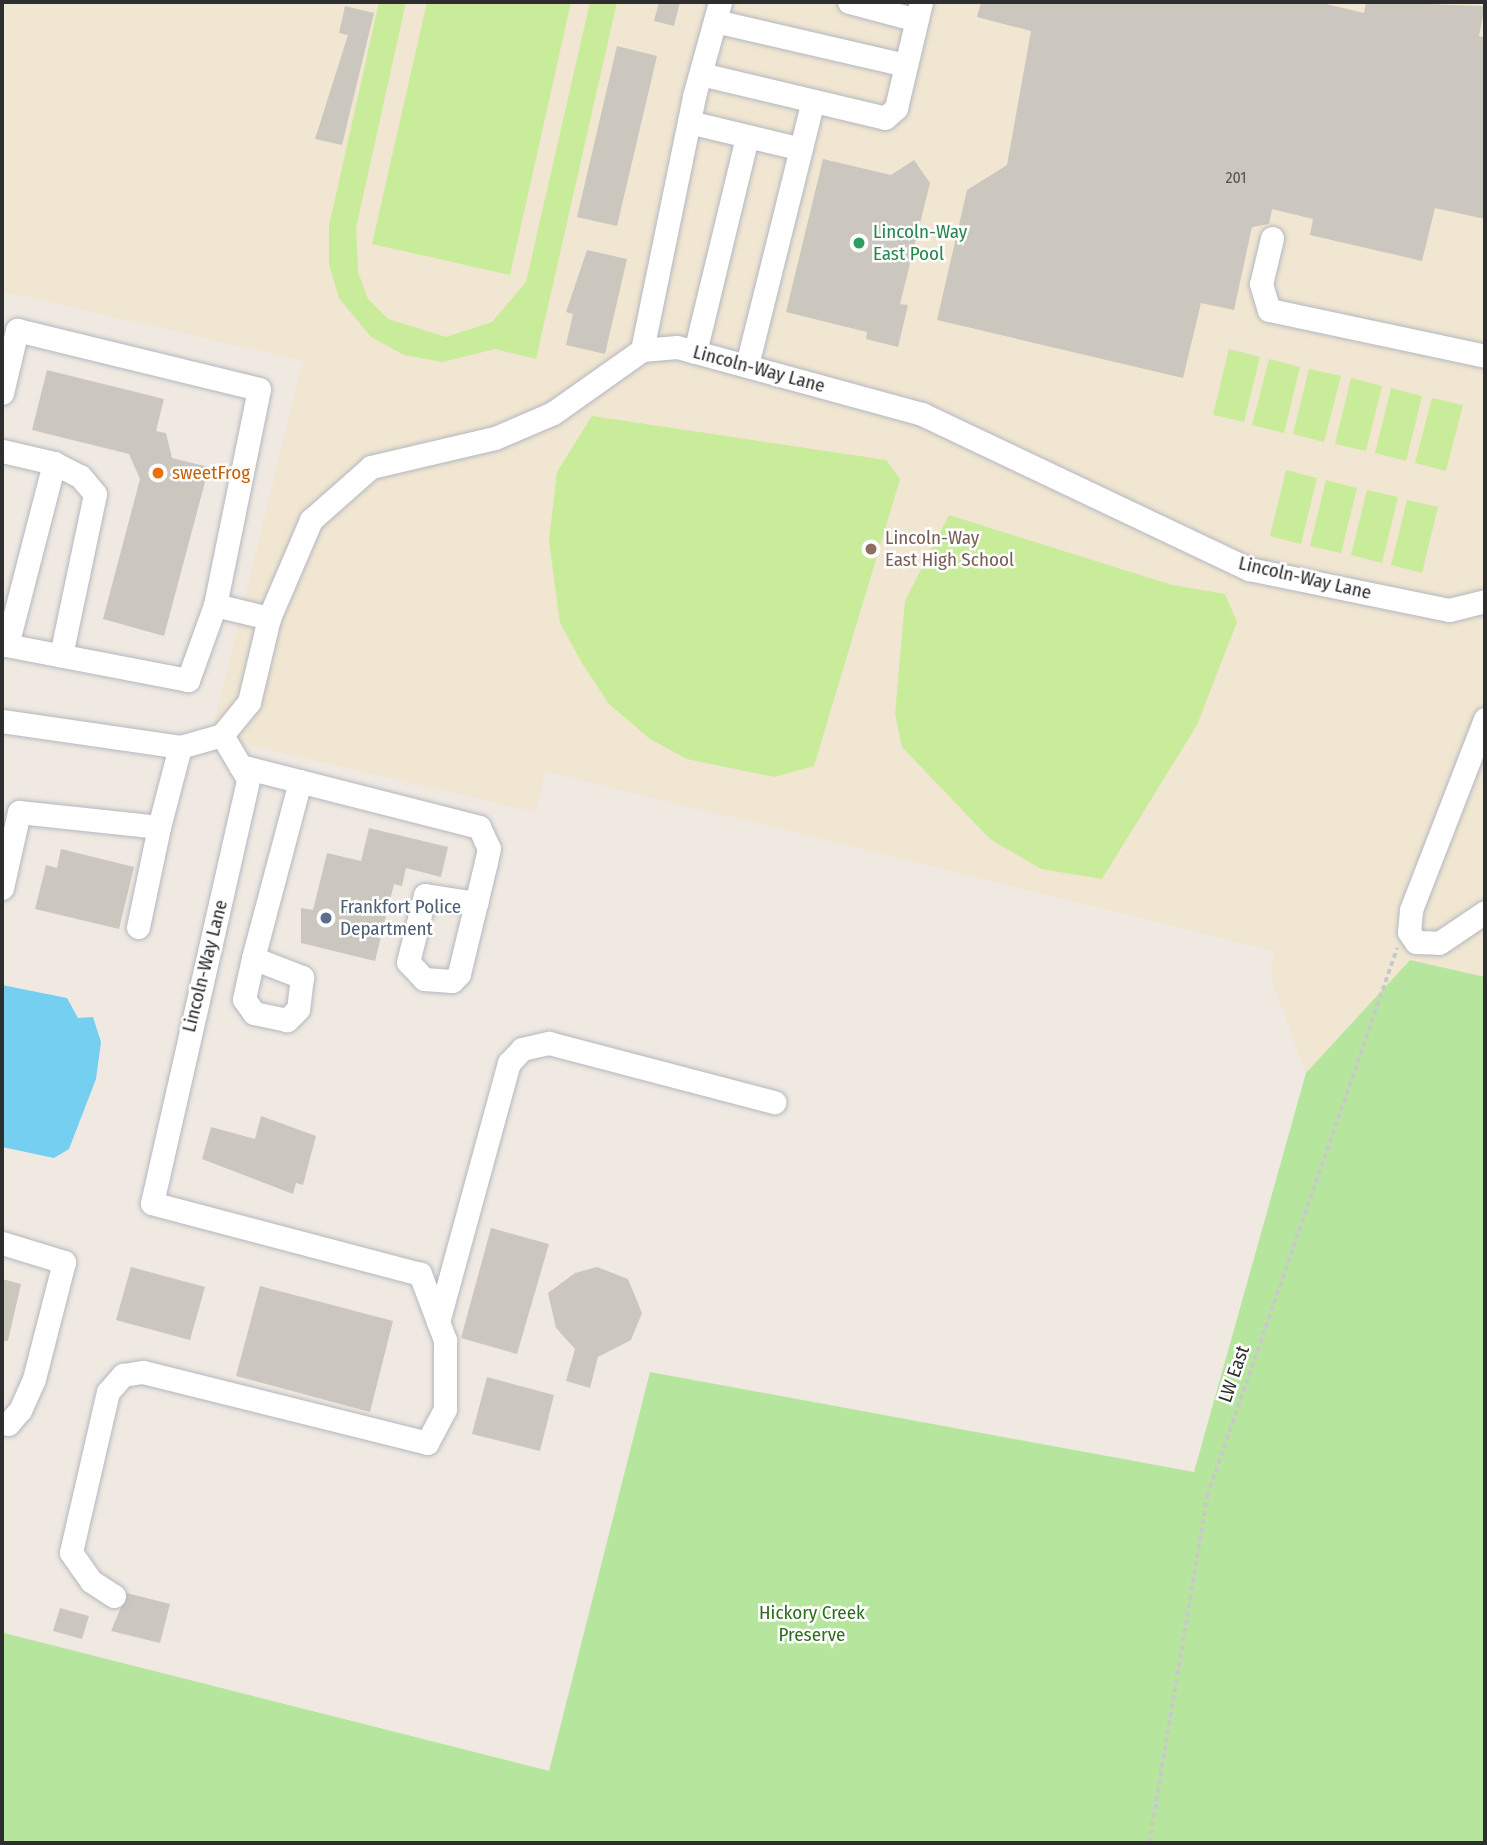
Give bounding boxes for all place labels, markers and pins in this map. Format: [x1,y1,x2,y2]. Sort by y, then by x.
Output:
place label: Lincoln-Way East Pool [873,221,967,265]
marker: Lincoln-Way East Pool [851,235,867,251]
place label: sweetFrog [172,462,250,484]
marker: sweetFrog [150,465,166,481]
place label: Lincoln-Way East High School [885,527,1014,571]
marker: Lincoln-Way East High School [863,541,879,557]
place label: Frankfort Police Department [340,896,461,940]
marker: Frankfort Police Department [318,910,334,926]

